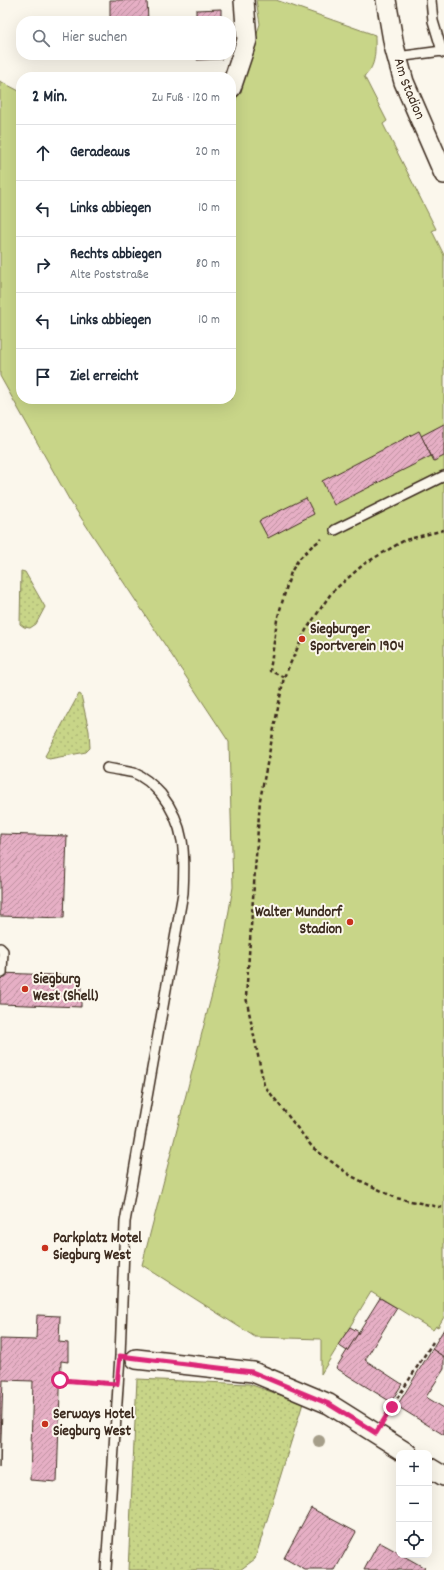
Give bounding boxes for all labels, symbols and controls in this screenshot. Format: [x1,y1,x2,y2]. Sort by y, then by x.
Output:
search box [16,16,236,60]
icon: search [30,27,52,49]
text: Hier suchen [62,27,127,49]
street label: Am Stadion [387,56,430,123]
text: 2 Min. [32,86,67,110]
text: Zu Fuß · 120 m [152,89,220,108]
icon: ahead [32,142,54,164]
text: Geradeaus [70,142,130,164]
text: 20 m [195,143,220,162]
icon: left [32,198,54,220]
text: Links abbiegen [70,198,151,220]
text: 10 m [198,199,220,218]
text: Rechts abbiegen [70,244,162,266]
icon: right [32,254,54,276]
text: 80 m [196,255,220,274]
text: Alte Poststraße [70,266,149,285]
icon: left [32,310,54,332]
text: Links abbiegen [70,310,151,332]
text: 10 m [198,311,220,330]
icon: arrive [32,366,54,388]
text: Ziel erreicht [70,366,138,388]
place label: Siegburger Sportverein 1904 [310,619,404,658]
marker: Siegburger Sportverein 1904 [297,634,307,644]
place label: Walter Mundorf Stadion [255,902,343,941]
marker: Walter Mundorf Stadion [345,917,355,927]
place label: Siegburg West (Shell) [33,969,98,1008]
marker: Siegburg West (Shell) [20,984,30,994]
place label: Parkplatz Motel Siegburg West [53,1228,142,1267]
marker: Parkplatz Motel Siegburg West [40,1243,50,1253]
route start [51,1371,69,1389]
route end [383,1398,401,1416]
place label: Serways Hotel Siegburg West [53,1404,135,1443]
marker: Serways Hotel Siegburg West [40,1419,50,1429]
map controls [396,1450,432,1558]
button: + [396,1450,432,1486]
button: − [396,1486,432,1522]
button: locate [396,1522,432,1558]

